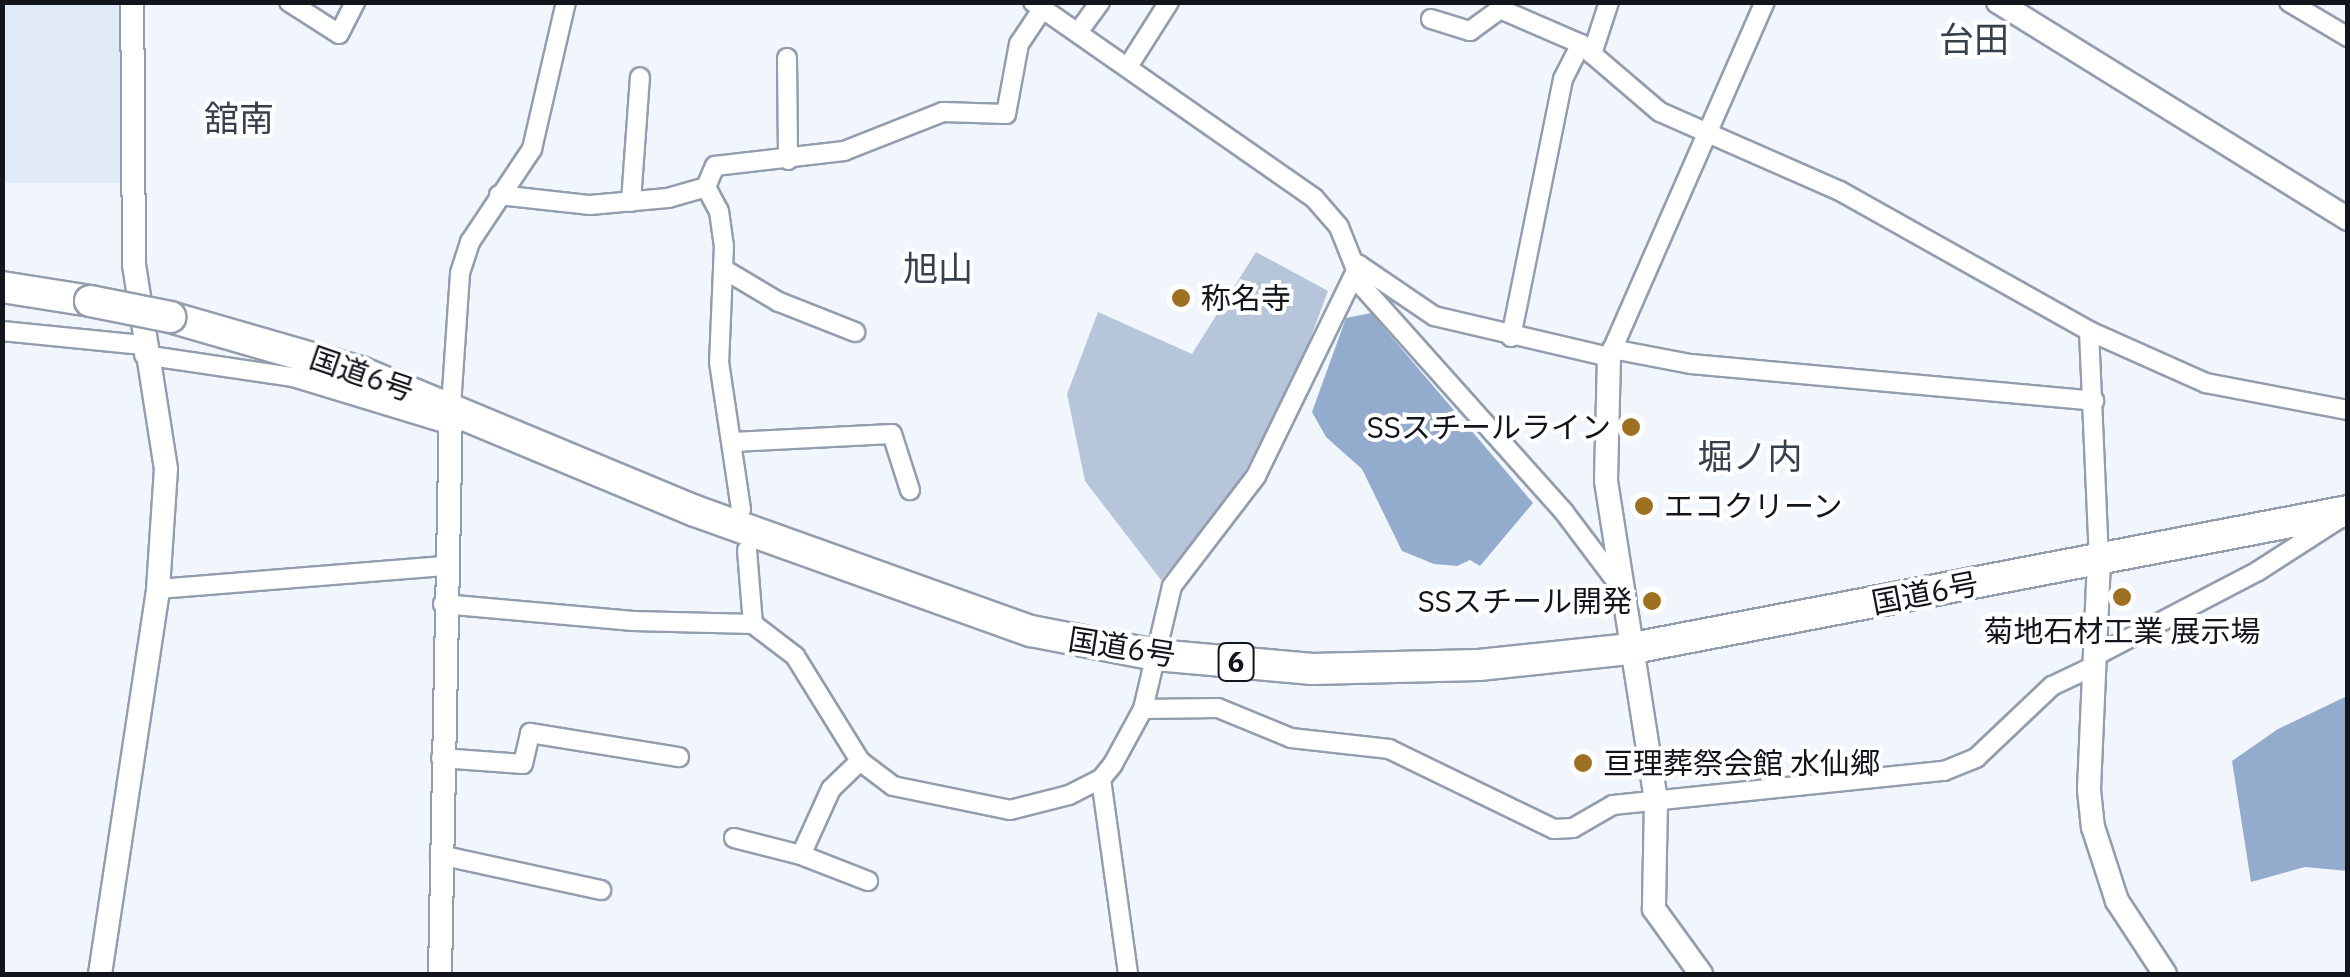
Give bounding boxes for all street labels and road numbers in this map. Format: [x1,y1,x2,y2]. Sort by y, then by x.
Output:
street label: 国道6号 [305,339,419,409]
street label: 国道6号 [1869,565,1981,621]
street label: 国道6号 [1066,621,1178,673]
road number: 6 [1216,639,1256,685]

